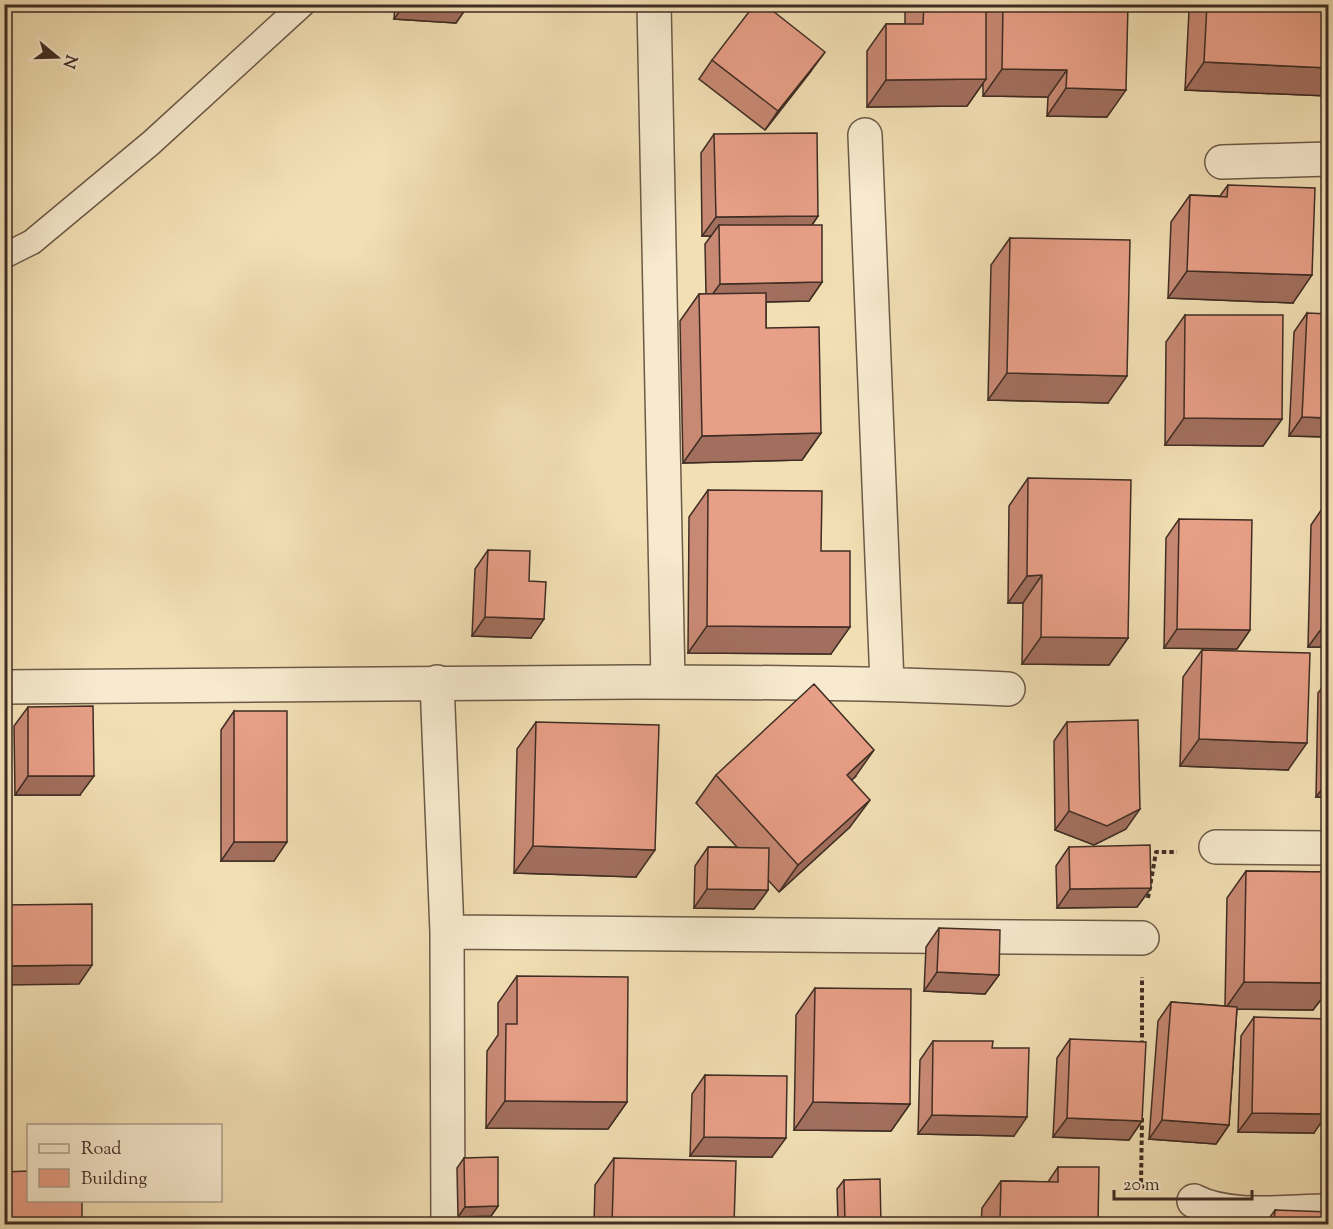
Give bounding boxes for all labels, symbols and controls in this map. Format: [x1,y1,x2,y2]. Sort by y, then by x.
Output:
north arrow [27,27,87,87]
text: N [56,51,82,71]
legend [27,1124,222,1202]
text: Road [81,1137,121,1163]
scale bar [1114,1163,1252,1201]
text: Building [81,1167,147,1193]
text: 20 m [1123,1173,1160,1199]

